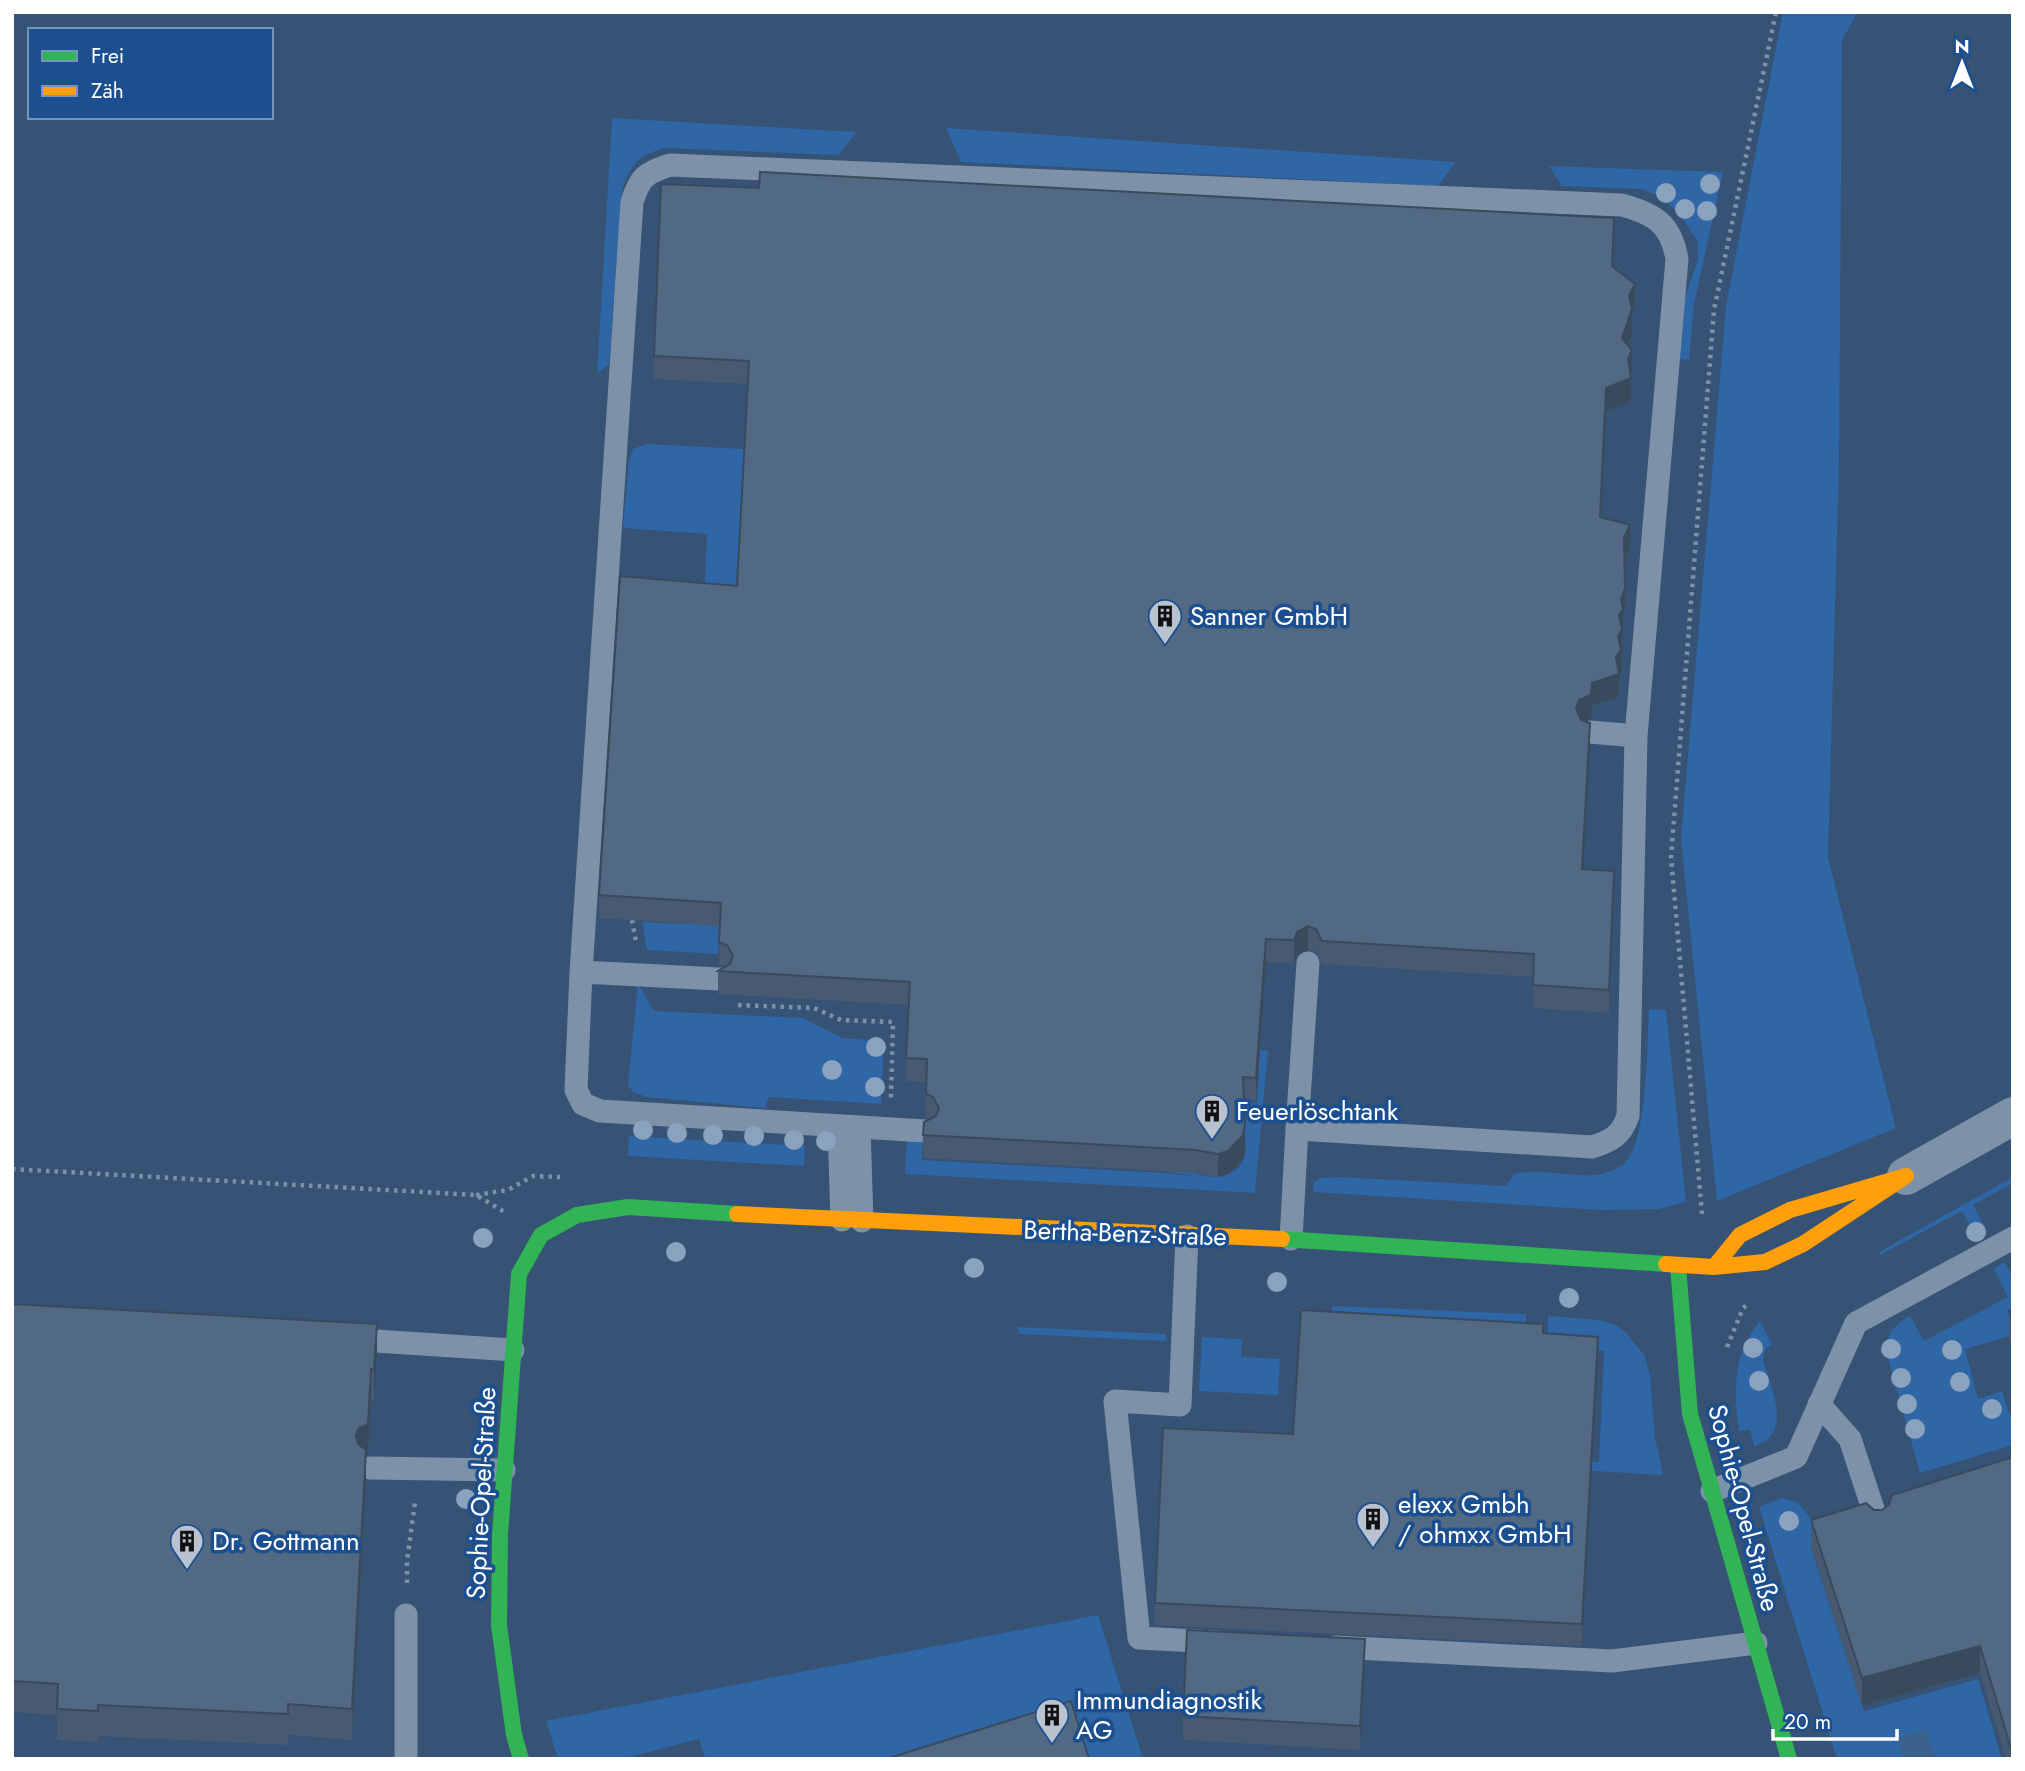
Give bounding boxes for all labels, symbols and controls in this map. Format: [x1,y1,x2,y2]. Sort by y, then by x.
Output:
legend [28,28,273,119]
north arrow [1927,28,1997,98]
text: N [1954,33,1970,60]
text: Frei [91,41,124,71]
text: Zäh [91,76,124,106]
building icon: Sanner GmbH [1146,597,1184,646]
place label: Sanner GmbH [1190,597,1348,635]
building icon: Feuerlöschtank [1193,1092,1231,1141]
place label: Feuerlöschtank [1236,1092,1399,1130]
street label: Bertha-Benz-Straße [1023,1210,1227,1256]
street label: Sophie-Opel-Straße [456,1386,506,1600]
street label: Sophie-Opel-Straße [1698,1400,1790,1616]
place label: elexx Gmbh / ohmxx GmbH [1398,1485,1572,1553]
building icon: elexx Gmbh / ohmxx GmbH [1354,1500,1392,1549]
building icon: Dr. Gottmann [168,1522,206,1571]
place label: Dr. Gottmann [212,1522,360,1560]
place label: Immundiagnostik AG [1076,1681,1262,1749]
building icon: Immundiagnostik AG [1033,1696,1071,1745]
scale bar [1773,1698,1897,1742]
text: 20 m [1784,1707,1831,1737]

